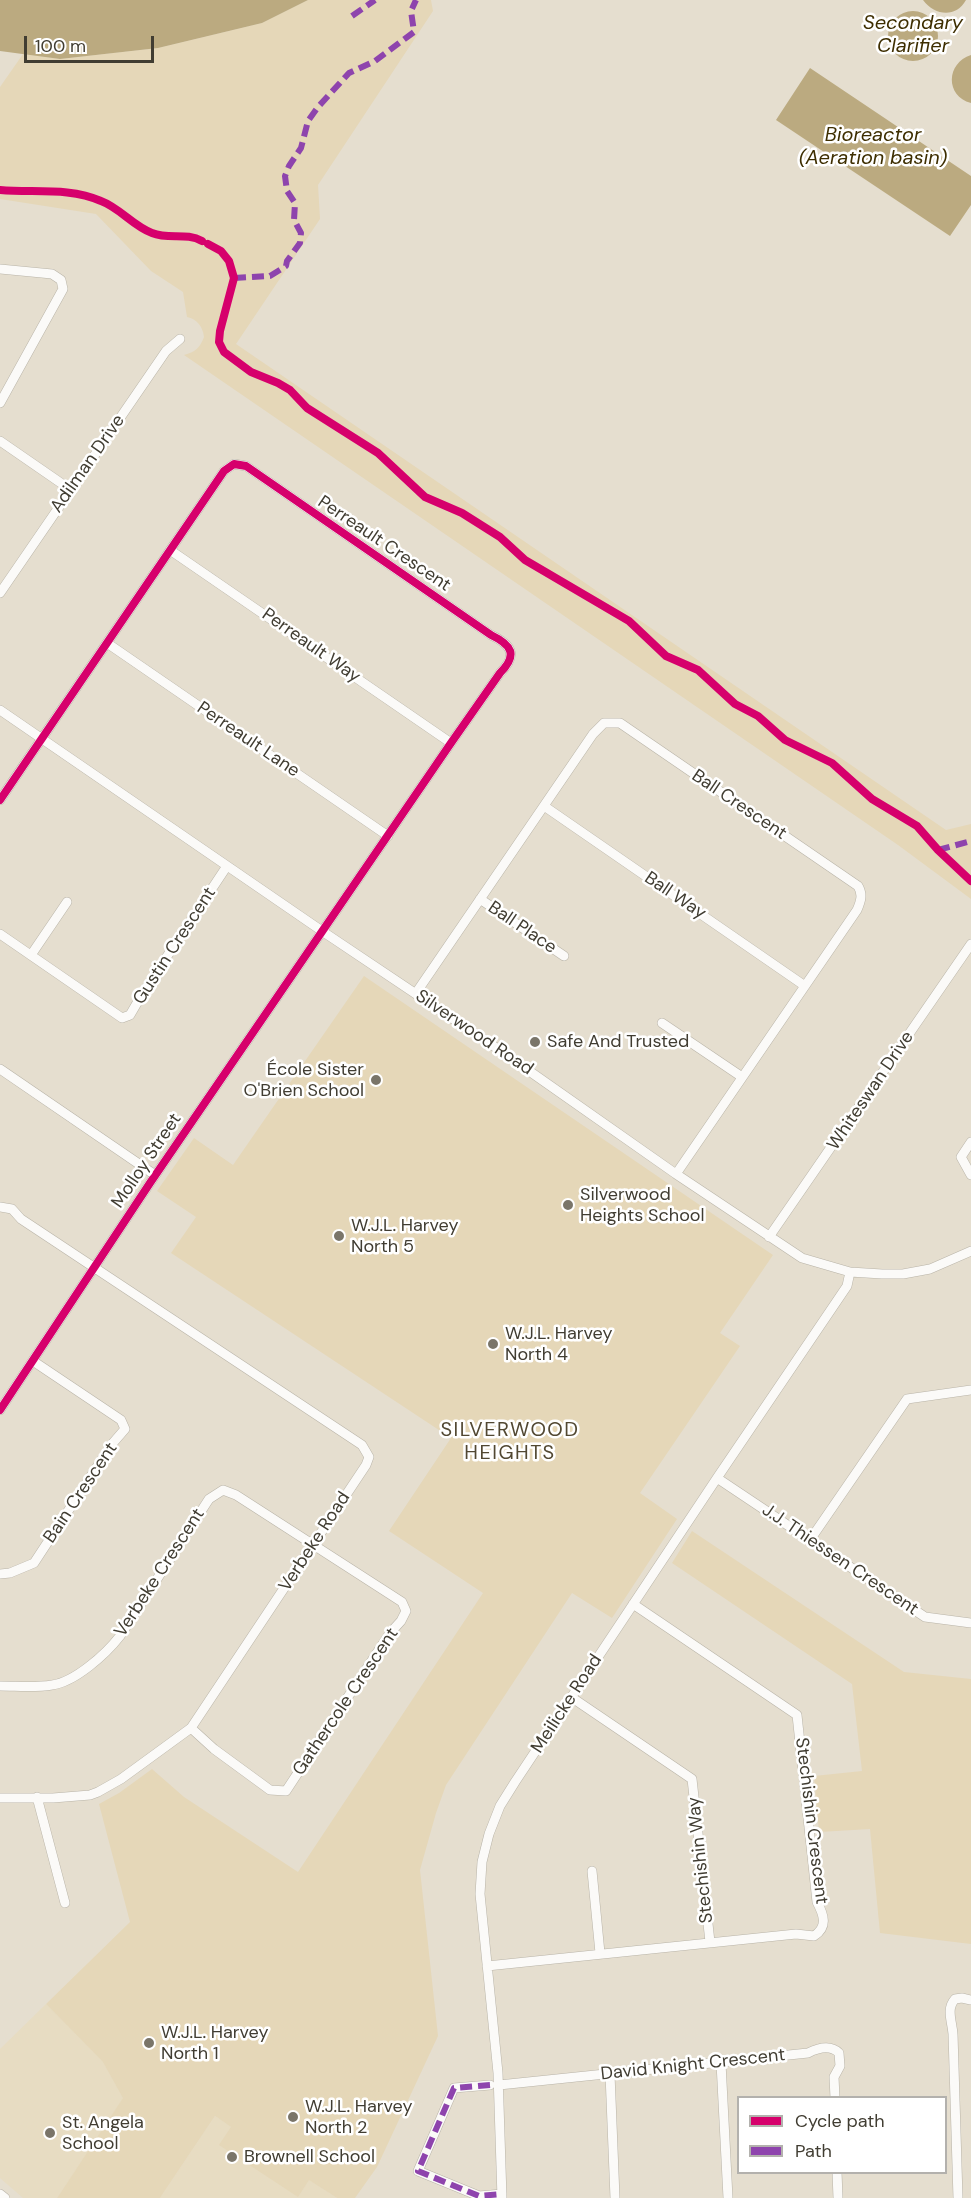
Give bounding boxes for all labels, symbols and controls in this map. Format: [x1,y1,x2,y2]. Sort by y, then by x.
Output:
water label: Secondary Clarifier [863,12,963,59]
scale bar [27,24,158,62]
text: 100 m [35,34,86,58]
water label: Bioreactor (Aeration basin) [799,124,947,171]
street label: Adilman Drive [46,411,130,517]
street label: Perreault Crescent [313,492,455,596]
street label: Perreault Way [258,604,364,688]
street label: Perreault Lane [193,698,303,782]
street label: Ball Crescent [687,765,791,845]
street label: Ball Way [640,868,710,924]
street label: Gustin Crescent [129,883,221,1009]
street label: Ball Place [484,897,560,959]
street label: Silverwood Road [411,986,537,1080]
street label: Whiteswan Drive [823,1027,919,1155]
place label: Safe And Trusted [547,1031,689,1053]
marker: Safe And Trusted [528,1035,542,1049]
place label: École Sister O'Brien School [244,1059,364,1102]
marker: École Sister O'Brien School [369,1073,383,1087]
street label: Molloy Street [107,1110,187,1212]
place label: Silverwood Heights School [580,1184,705,1226]
marker: Silverwood Heights School [561,1198,575,1212]
place label: W.J.L. Harvey North 5 [351,1215,458,1258]
marker: W.J.L. Harvey North 5 [332,1229,346,1243]
place label: W.J.L. Harvey North 4 [505,1323,612,1366]
marker: W.J.L. Harvey North 4 [486,1337,500,1351]
district label: SILVERWOOD HEIGHTS [440,1419,580,1466]
street label: Bain Crescent [39,1439,123,1547]
street label: Verbeke Road [275,1488,355,1596]
street label: J.J. Thiessen Crescent [758,1500,922,1620]
street label: Verbeke Crescent [110,1505,210,1641]
street label: Gathercole Crescent [289,1624,403,1780]
street label: Meilicke Road [527,1650,607,1758]
street label: Stechishin Crescent [790,1736,832,1906]
street label: Stechishin Way [684,1796,718,1924]
place label: W.J.L. Harvey North 1 [161,2022,268,2064]
marker: W.J.L. Harvey North 1 [142,2036,156,2050]
street label: David Knight Crescent [600,2045,786,2085]
place label: W.J.L. Harvey North 2 [305,2096,412,2138]
legend [737,2096,947,2174]
text: Cycle path [795,2109,885,2133]
marker: W.J.L. Harvey North 2 [286,2110,300,2124]
place label: St. Angela School [62,2112,144,2154]
marker: St. Angela School [43,2126,57,2140]
text: Path [795,2139,832,2163]
place label: Brownell School [244,2146,375,2168]
marker: Brownell School [225,2150,239,2164]

